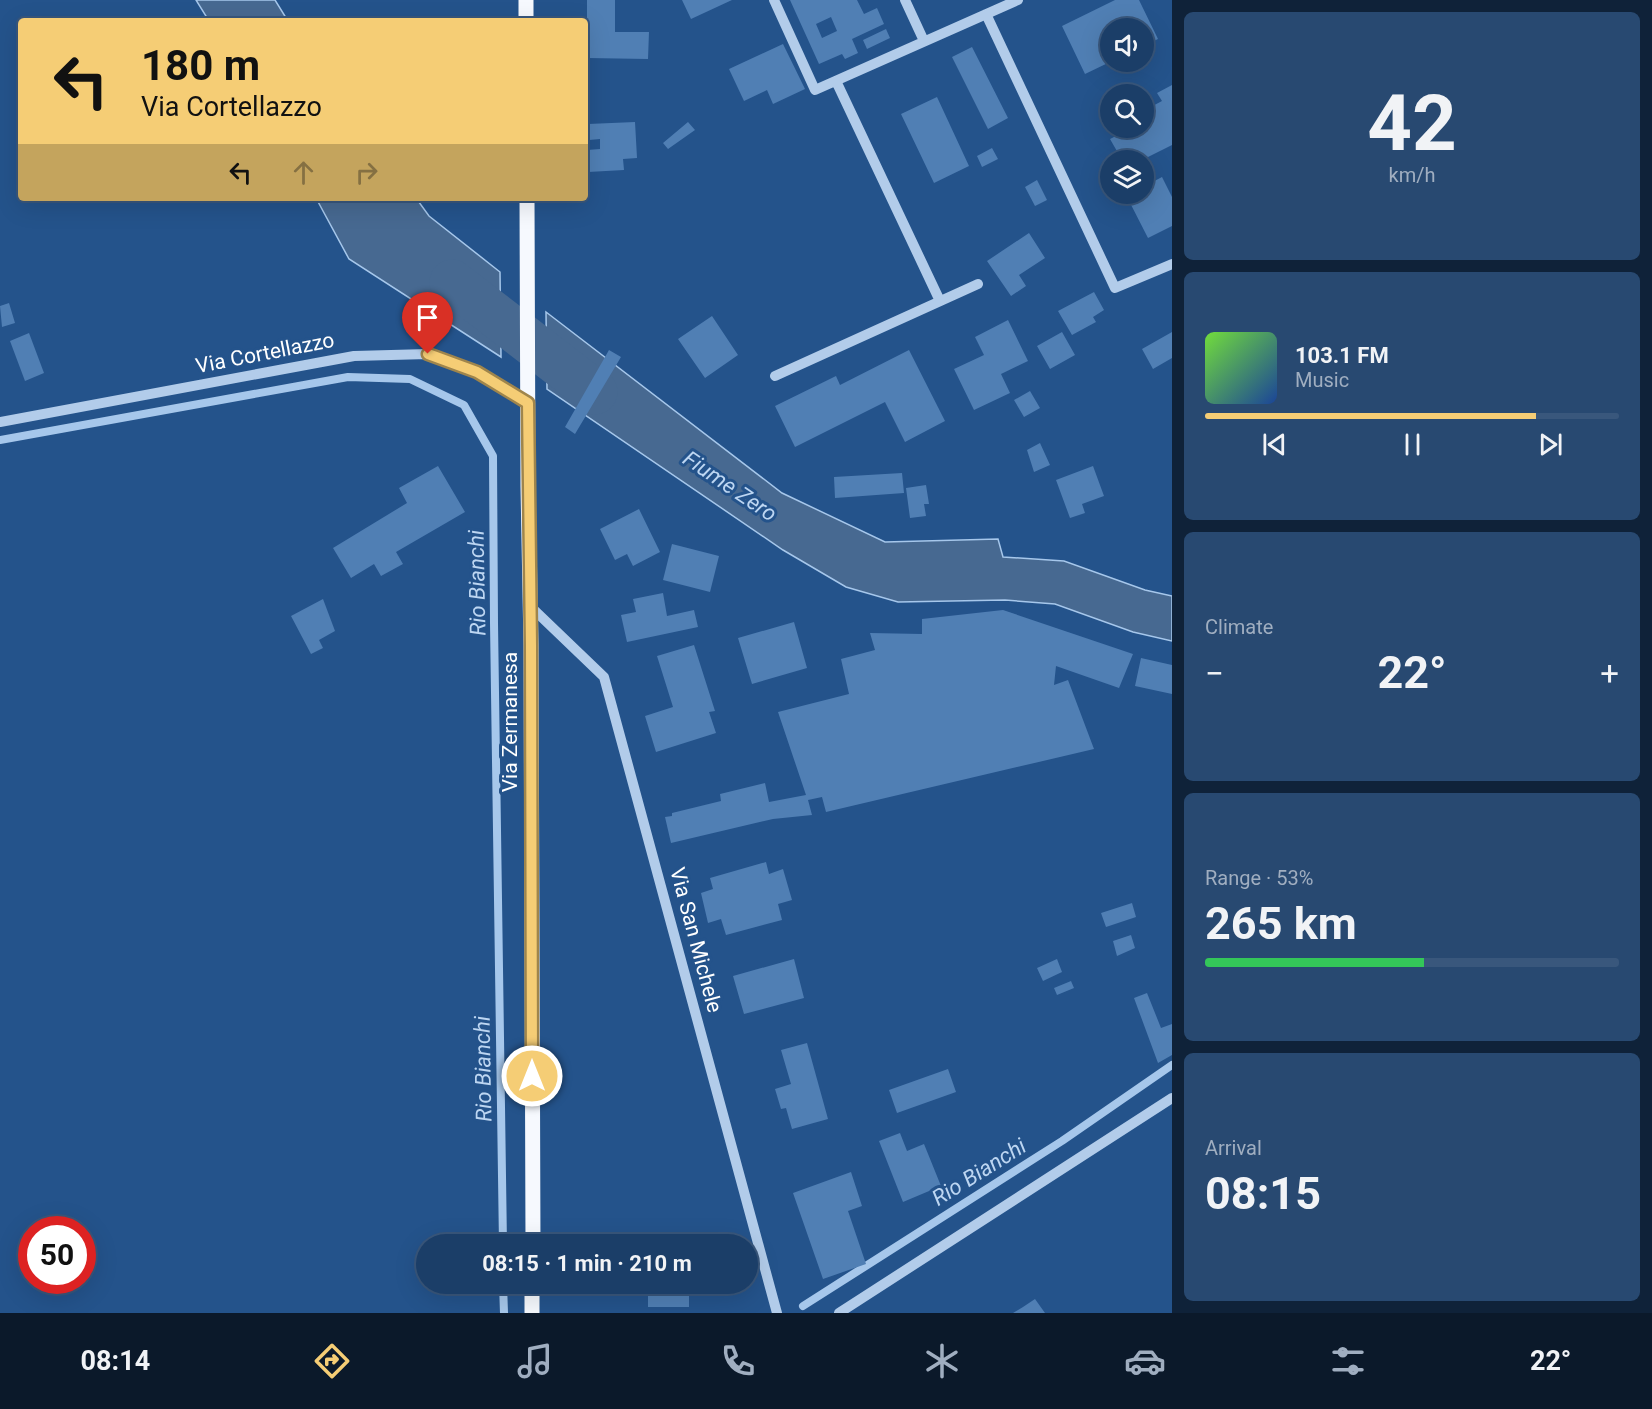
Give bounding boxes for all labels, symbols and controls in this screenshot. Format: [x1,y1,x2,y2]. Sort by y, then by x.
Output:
map controls [1100,18,1154,204]
button: sound [1100,18,1154,72]
text: 180 m [141,41,260,90]
icon: left [42,42,120,120]
text: 42 [1367,78,1457,169]
button: search [1100,84,1154,138]
text: Via Cortellazzo [141,91,322,123]
button: layers [1100,150,1154,204]
icon: left [224,156,257,189]
icon: ahead [287,156,320,189]
icon: right [350,156,383,189]
text: km/h [1389,163,1435,187]
pin [402,292,453,354]
icon: arrive [411,301,444,334]
street label: Via Cortellazzo [194,328,336,378]
text: 103.1 FM [1295,343,1389,368]
text: Music [1295,368,1349,392]
icon: previous [1258,428,1291,461]
icon: pause [1396,428,1429,461]
icon: next [1534,428,1567,461]
water label: Fiume Zero [679,446,781,526]
water label: Rio Bianchi [464,529,490,636]
text: Climate [1205,615,1273,639]
text: 22° [1377,646,1447,699]
street label: Via Zermanesa [498,652,522,792]
text: − [1205,654,1224,693]
text: + [1600,654,1619,693]
street label: Via San Michele [665,865,727,1015]
text: Range · 53% [1205,866,1313,890]
text: 265 km [1205,897,1357,950]
water label: Rio Bianchi [470,1015,496,1122]
position arrow [500,1044,564,1108]
water label: Rio Bianchi [927,1133,1031,1211]
text: Arrival [1205,1136,1262,1160]
text: 08:15 [1205,1167,1321,1220]
speed limit sign: 50 [18,1216,96,1294]
text: 08:15 · 1 min · 210 m [482,1251,692,1276]
icon: directions [311,1340,353,1382]
icon: music [514,1340,556,1382]
icon: phone [717,1340,759,1382]
icon: climate [921,1340,963,1382]
icon: car [1124,1340,1166,1382]
icon: filters [1327,1340,1369,1382]
text: 08:14 [81,1345,150,1377]
text: 22° [1530,1345,1571,1377]

